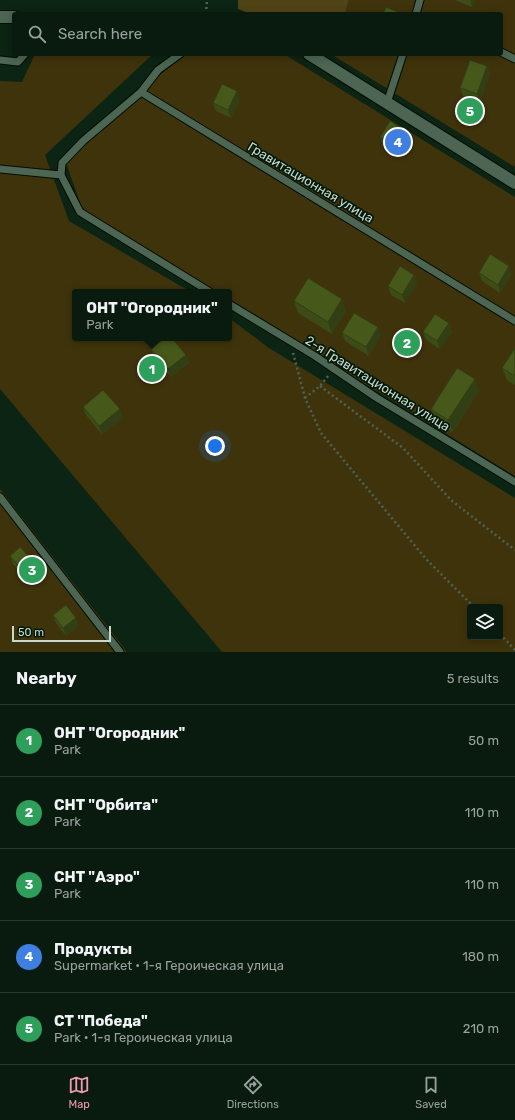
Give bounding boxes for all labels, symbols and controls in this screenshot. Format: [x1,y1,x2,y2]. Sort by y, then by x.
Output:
search box [12,12,503,56]
icon: search [26,23,48,45]
text: Search here [58,25,142,43]
pin: 5 [457,96,483,126]
pin: 4 [385,127,411,157]
street label: Гравитационная улица [245,139,376,226]
popup [72,289,232,341]
text: ОНТ "Огородник" [86,299,218,317]
text: Park [86,317,113,332]
pin: 2 [394,328,420,358]
street label: 2-я Гравитационная улица [303,332,453,434]
pin: 1 [139,354,165,384]
your location [205,436,225,456]
pin: 3 [19,555,45,585]
map controls [467,604,503,640]
button: layers [467,604,503,640]
scale bar [12,624,111,643]
text: 50 m [18,626,44,639]
text: Nearby [16,668,77,688]
text: 5 results [447,671,499,686]
text: ОНТ "Огородник" [54,724,185,742]
text: 1 [26,733,32,748]
text: 50 m [468,733,499,748]
text: Park [54,742,81,757]
text: СНТ "Орбита" [54,796,158,814]
text: 2 [25,805,33,820]
text: 110 m [465,805,499,820]
text: Park [54,814,81,829]
text: СНТ "Аэро" [54,868,140,886]
text: 3 [25,877,33,892]
text: 110 m [465,877,499,892]
text: Park [54,886,81,901]
text: Продукты [54,940,132,958]
text: 4 [25,949,33,964]
text: 180 m [462,949,499,964]
text: Supermarket · 1-я Героическая улица [54,958,284,973]
text: СТ "Победа" [54,1012,148,1030]
text: 5 [25,1021,33,1036]
text: 210 m [463,1021,499,1036]
text: Park · 1-я Героическая улица [54,1030,233,1045]
tab: Map [68,1074,90,1111]
tab: Directions [227,1074,279,1111]
tab: Saved [415,1074,447,1111]

